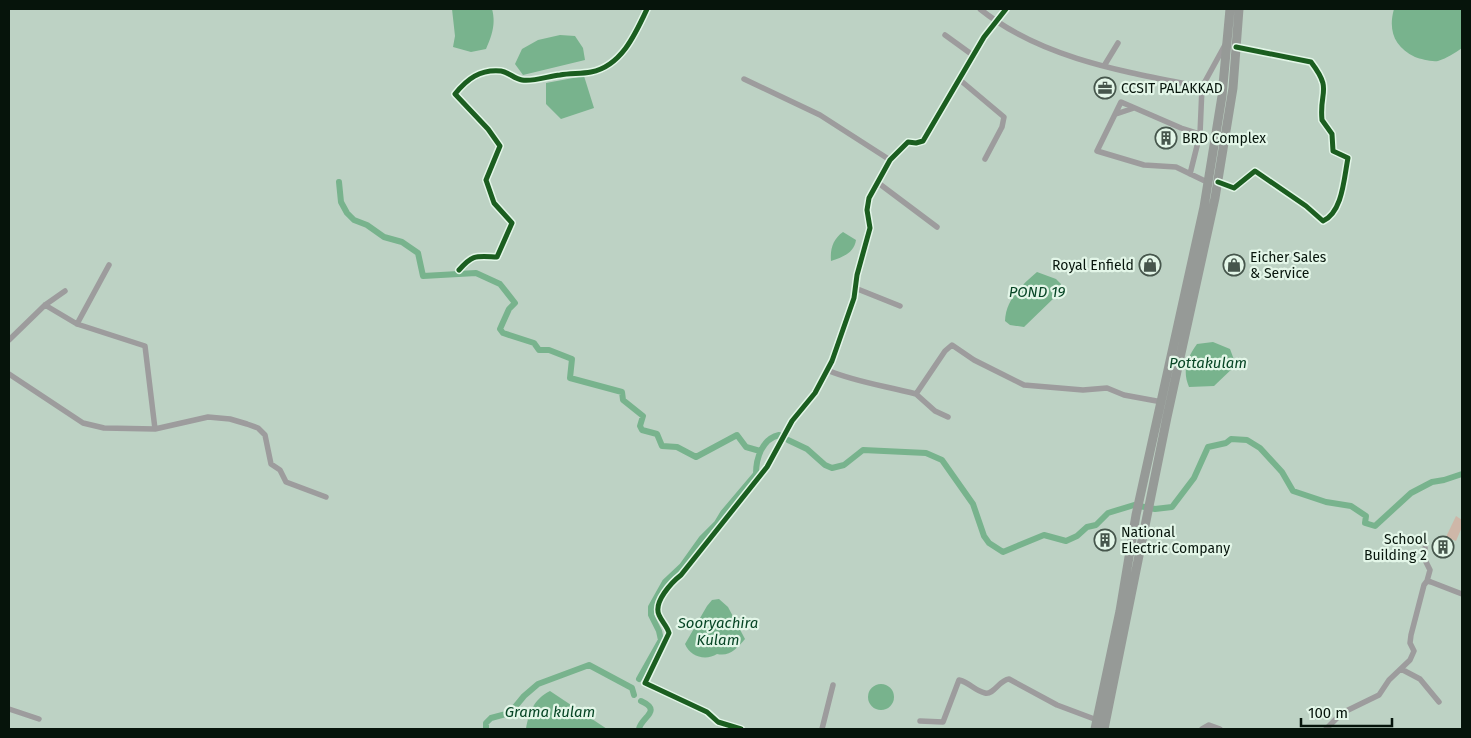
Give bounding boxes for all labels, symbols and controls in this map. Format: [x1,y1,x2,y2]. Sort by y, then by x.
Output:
office icon: CCSIT PALAKKAD [1093,76,1117,100]
place label: CCSIT PALAKKAD [1121,80,1223,97]
building icon: BRD Complex [1154,126,1178,150]
place label: BRD Complex [1182,130,1266,147]
place label: Eicher Sales & Service [1250,249,1327,282]
shop icon: Royal Enfield [1138,253,1162,277]
shop icon: Eicher Sales & Service [1222,253,1246,277]
place label: Royal Enfield [1052,257,1134,274]
water label: POND 19 [1009,283,1066,301]
water label: Pottakulam [1169,354,1247,372]
place label: National Electric Company [1121,524,1230,557]
building icon: National Electric Company [1093,528,1117,552]
place label: School Building 2 [1364,531,1427,564]
building icon: School Building 2 [1431,535,1455,559]
water label: Sooryachira Kulam [677,614,758,649]
scale bar [1301,696,1392,728]
water label: Grama kulam [505,703,595,721]
text: 100 m [1308,704,1348,722]

